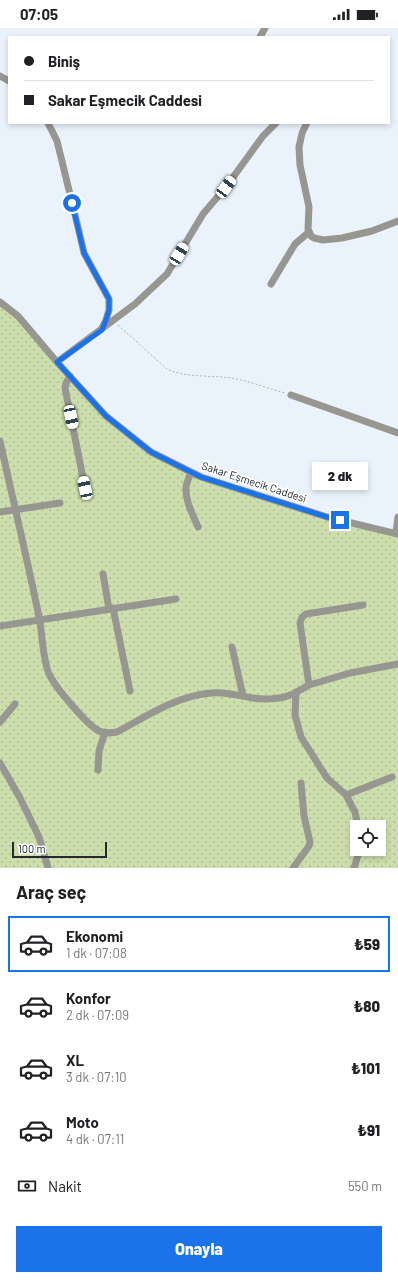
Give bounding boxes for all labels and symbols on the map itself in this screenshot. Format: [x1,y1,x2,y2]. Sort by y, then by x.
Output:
car [214,174,238,200]
route start [63,194,81,212]
car [168,241,190,267]
car [63,404,79,430]
street label: Sakar Eşmecik Caddesi [200,458,308,505]
callout: 2 dk [312,462,368,490]
car [77,475,93,501]
route end [331,511,349,529]
scale bar [12,840,107,859]

